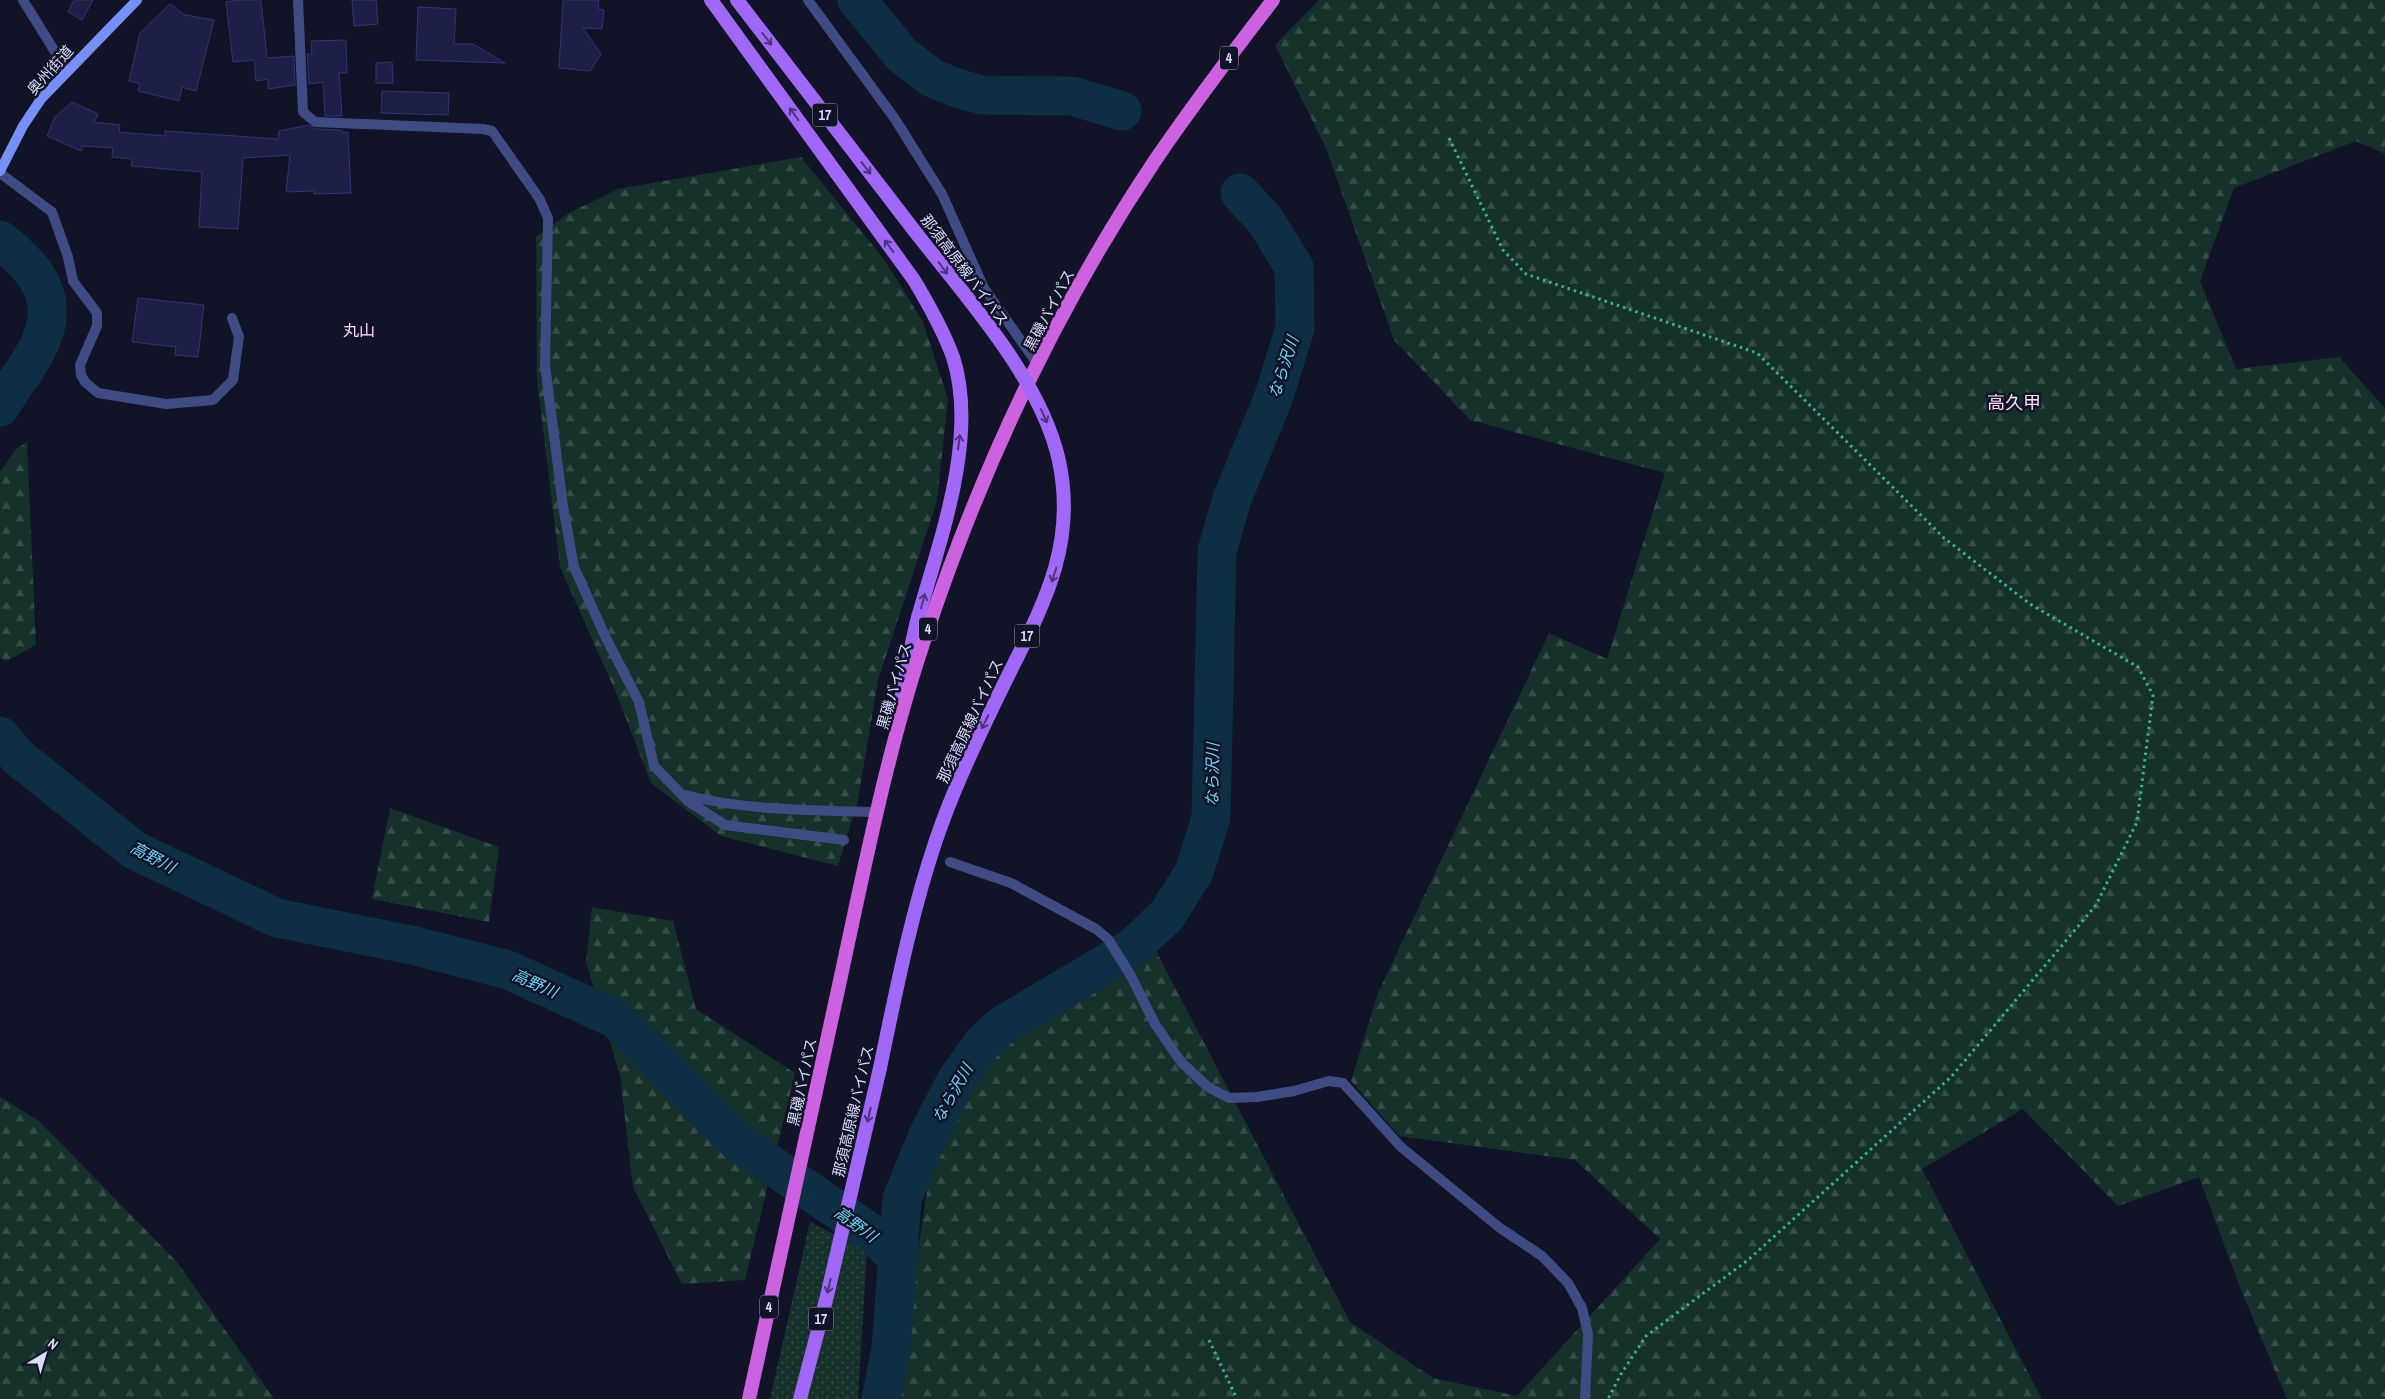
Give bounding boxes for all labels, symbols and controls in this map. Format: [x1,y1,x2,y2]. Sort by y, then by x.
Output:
one-way arrow [761,32,772,45]
street label: 奥州街道 [22,41,78,99]
road number: 4 [1220,46,1238,70]
road number: 17 [812,104,838,126]
one-way arrow [789,107,799,121]
one-way arrow [860,161,871,174]
street label: 那須高原線バイパス [916,210,1014,330]
one-way arrow [884,239,894,253]
one-way arrow [937,261,948,274]
street label: 黒磯バイパス [1019,265,1079,355]
district label: 丸山 [343,319,375,341]
water label: なら沢川 [1263,331,1304,401]
district label: 高久甲 [1987,390,2041,415]
one-way arrow [1040,408,1049,423]
one-way arrow [954,435,964,451]
one-way arrow [1048,567,1058,583]
one-way arrow [919,593,928,609]
road number: 4 [919,618,937,640]
road number: 17 [1014,624,1040,648]
street label: 黒磯バイパス [872,640,916,732]
street label: 那須高原線バイパス [932,656,1008,786]
one-way arrow [980,714,990,729]
water label: なら沢川 [1200,741,1224,807]
water label: 高野川 [127,836,181,879]
water label: 高野川 [509,963,563,1004]
street label: 黒磯バイパス [782,1036,822,1128]
street label: 那須高原線バイパス [828,1043,878,1179]
water label: なら沢川 [926,1058,979,1126]
one-way arrow [864,1107,873,1123]
water label: 高野川 [830,1201,883,1248]
one-way arrow [824,1277,833,1293]
road number: 4 [760,1295,778,1318]
road number: 17 [808,1308,834,1330]
north arrow [20,1329,70,1379]
text: N [44,1334,62,1353]

